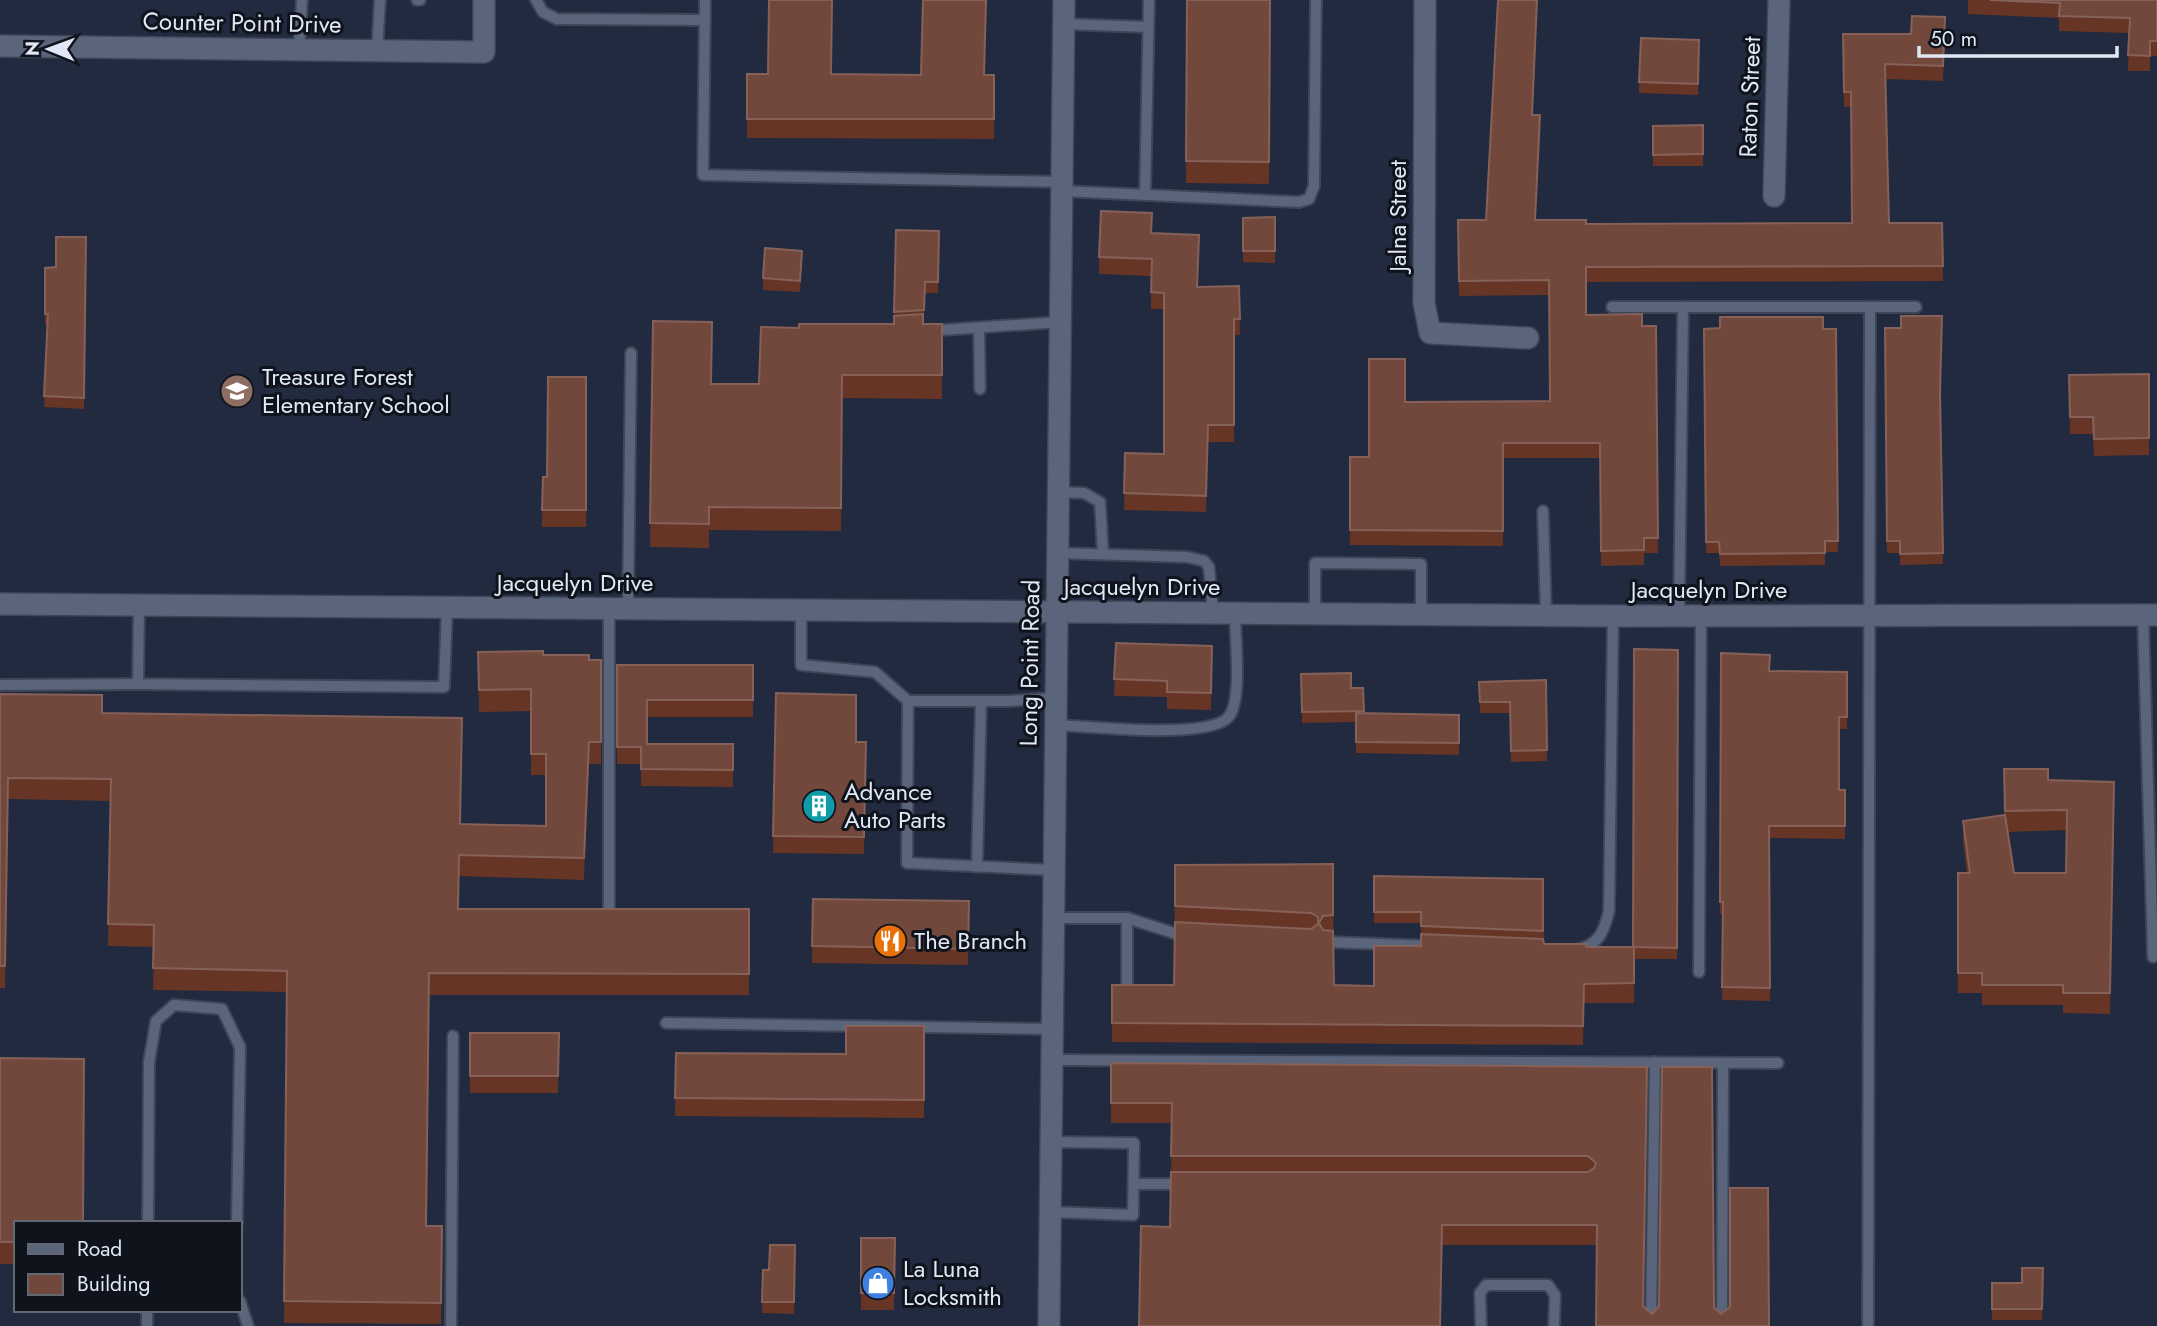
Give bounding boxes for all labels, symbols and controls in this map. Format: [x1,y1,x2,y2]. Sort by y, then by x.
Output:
street label: Counter Point Drive [142,3,342,42]
north arrow [14,14,84,84]
scale bar [1919,14,2117,58]
text: 50 m [1930,24,1977,54]
street label: Raton Street [1730,36,1769,158]
text: N [19,41,46,56]
street label: Jalna Street [1380,160,1415,275]
place label: Treasure Forest Elementary School [262,359,450,422]
school or university icon: Treasure Forest Elementary School [218,372,256,410]
street label: Jacquelyn Drive [494,565,653,600]
street label: Jacquelyn Drive [1061,569,1220,604]
street label: Jacquelyn Drive [1628,572,1787,607]
street label: Long Point Road [1011,579,1048,747]
place label: Advance Auto Parts [844,774,946,837]
building icon: Advance Auto Parts [800,787,838,825]
restaurant icon: The Branch [871,922,909,960]
place label: The Branch [914,923,1027,958]
legend [14,1221,242,1312]
text: Road [77,1234,122,1264]
place label: La Luna Locksmith [903,1251,1002,1314]
shop icon: La Luna Locksmith [859,1264,897,1302]
text: Building [77,1269,150,1299]

